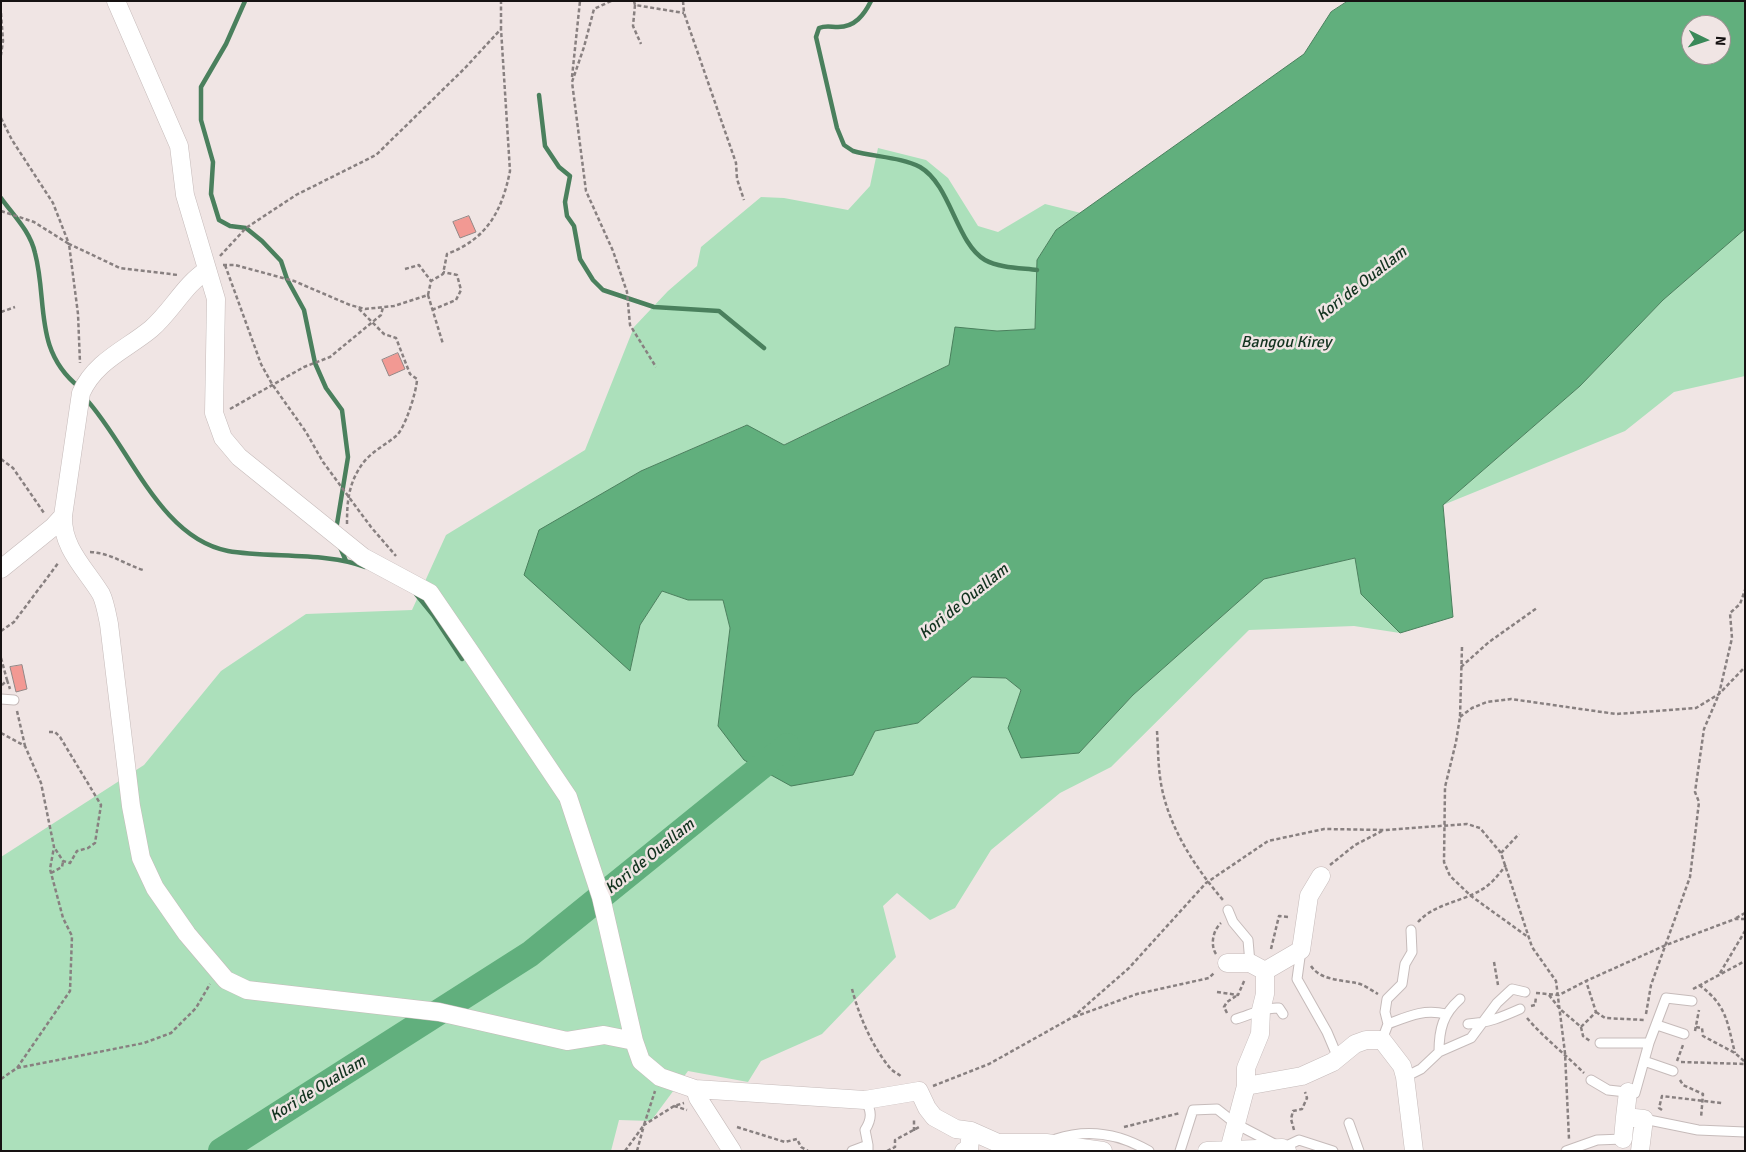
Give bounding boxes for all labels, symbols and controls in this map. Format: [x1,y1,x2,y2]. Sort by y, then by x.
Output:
north arrow [1681,15,1731,65]
text: N [1712,36,1729,46]
water label: Kori de Ouallam [1313,243,1411,325]
water label: Bangou Kirey [1241,333,1331,353]
water label: Kori de Ouallam [916,560,1012,644]
water label: Kori de Ouallam [602,815,698,899]
water label: Kori de Ouallam [267,1052,369,1126]

